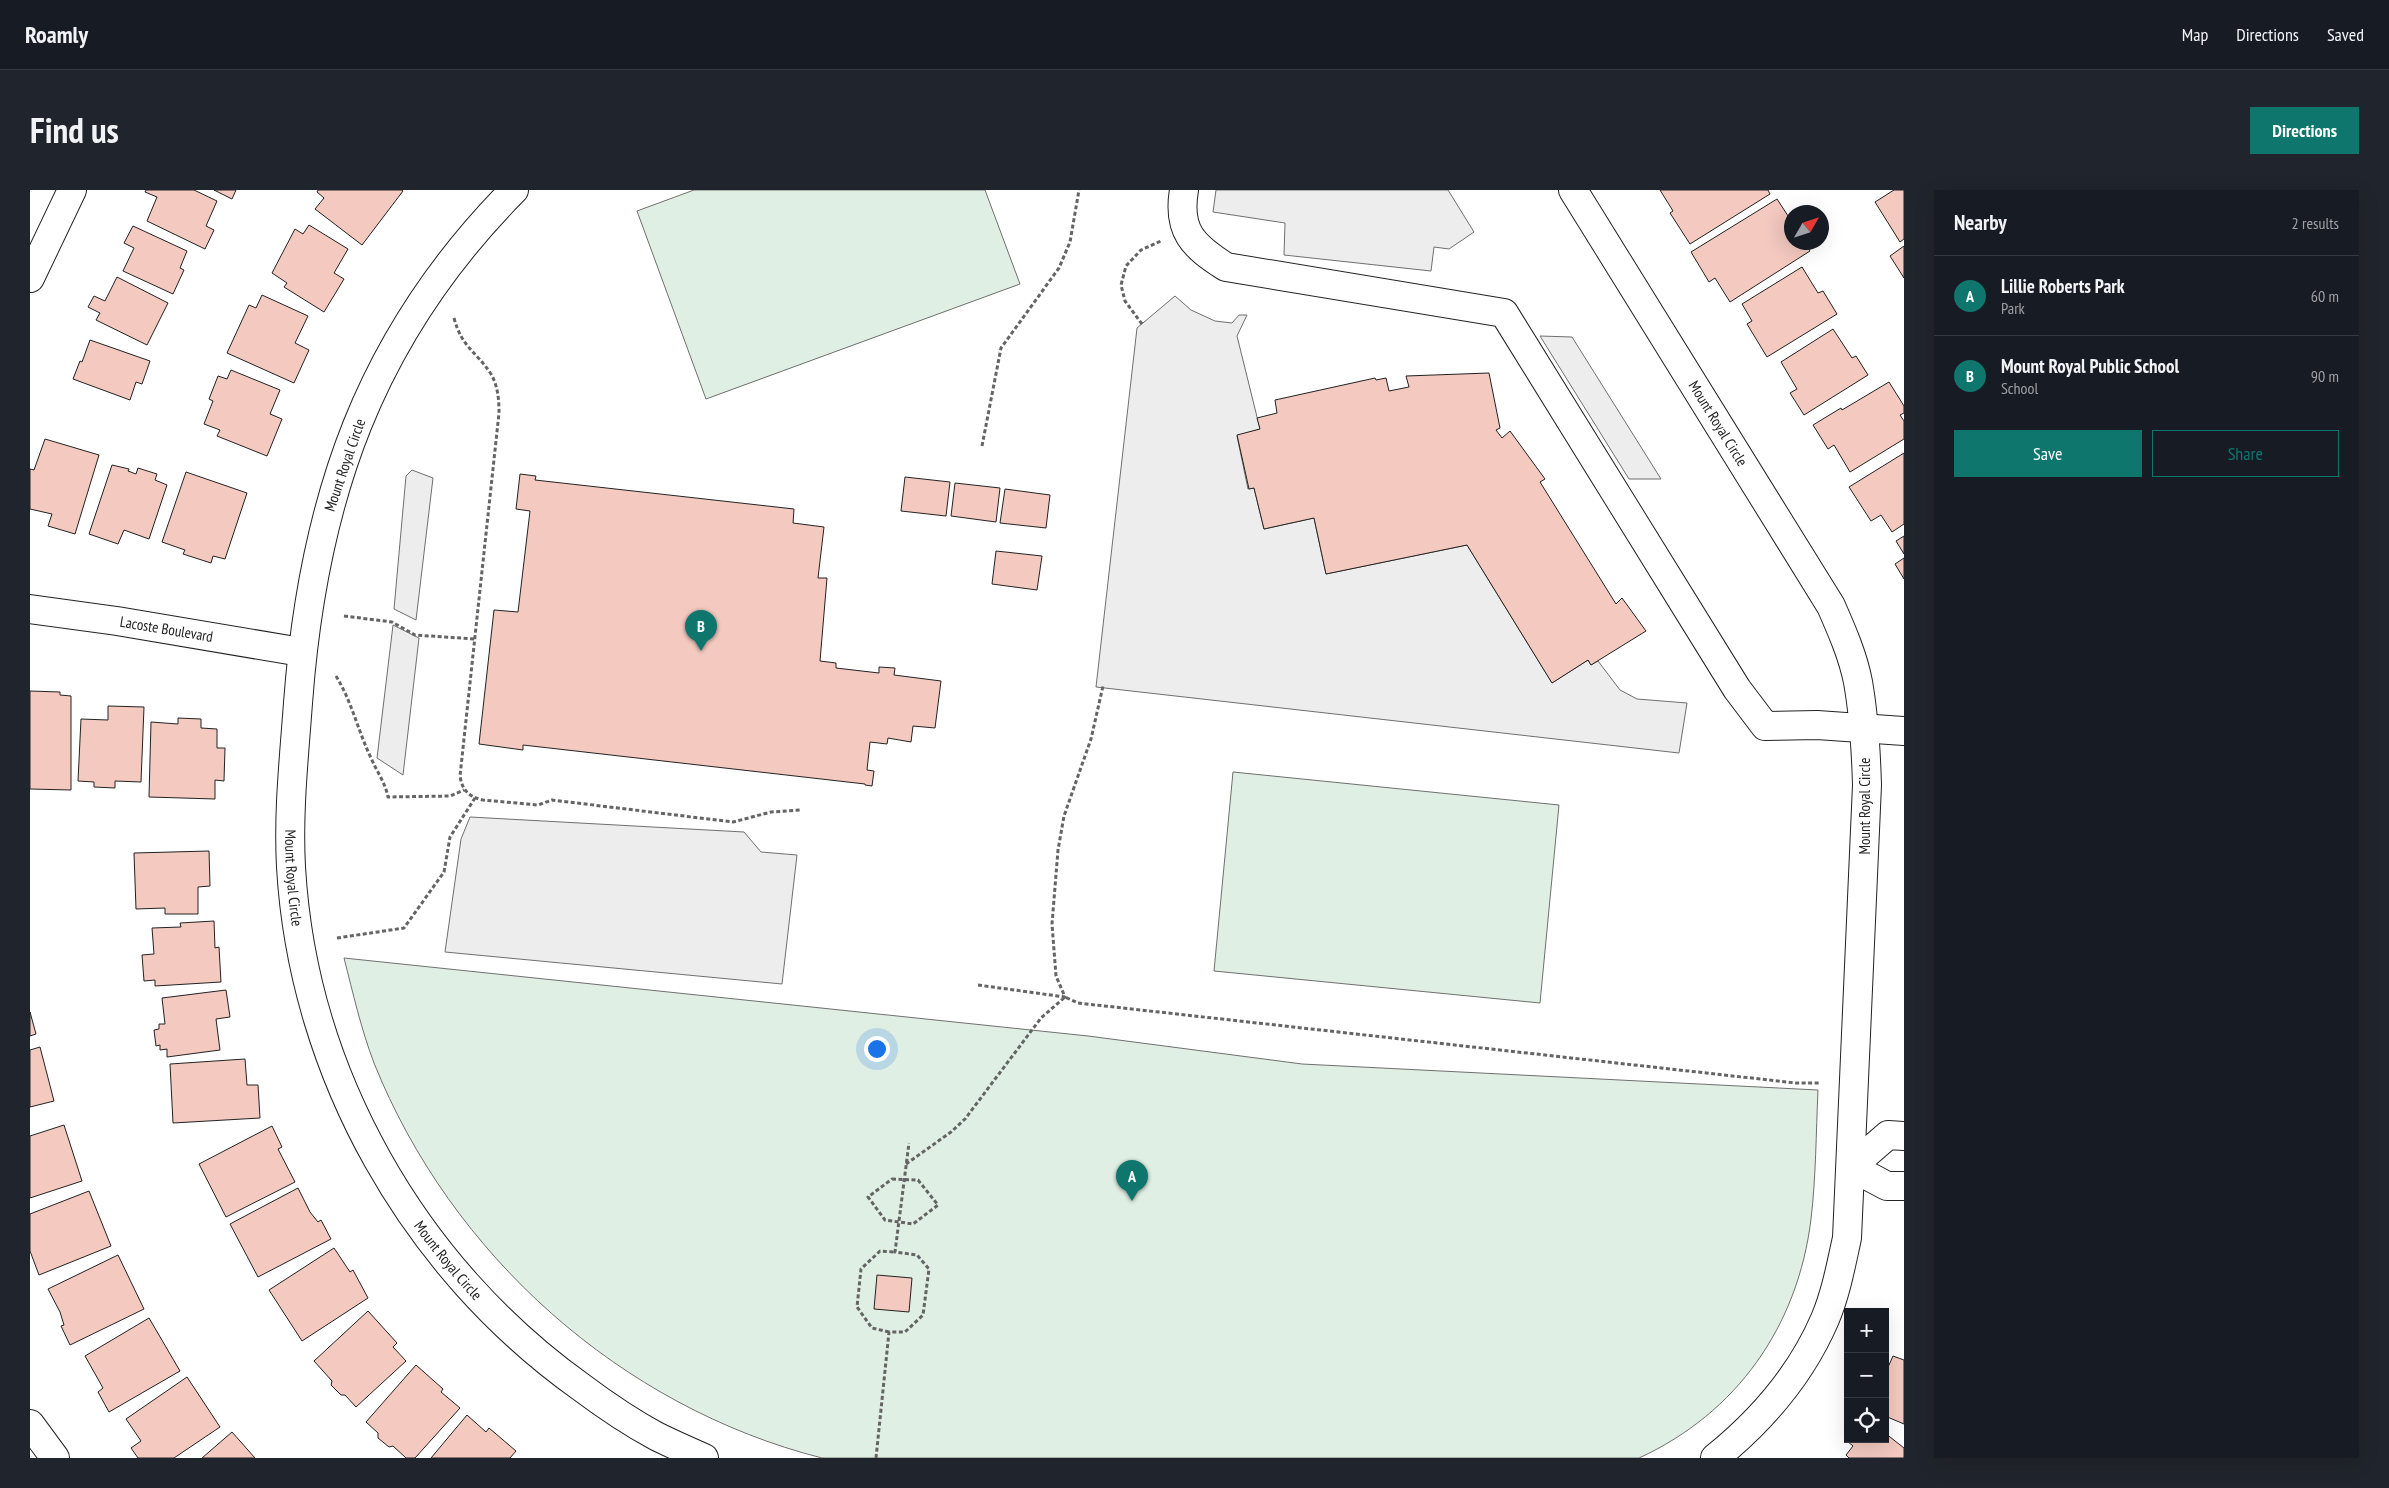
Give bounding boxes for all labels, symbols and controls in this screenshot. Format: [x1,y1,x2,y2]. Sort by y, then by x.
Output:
text: Roamly [25,19,88,50]
text: Map [2182,23,2208,46]
text: Directions [2236,23,2299,46]
text: Saved [2327,23,2364,46]
text: Find us [30,107,119,153]
button: Directions [2250,107,2359,154]
north arrow [1784,205,1829,250]
text: Nearby [1954,209,2007,236]
text: 2 results [2292,213,2339,233]
text: Lillie Roberts Park [2001,274,2125,298]
text: A [1966,286,1974,306]
text: 60 m [2311,286,2339,306]
text: Park [2001,298,2025,318]
text: Mount Royal Public School [2001,354,2179,378]
text: B [1966,366,1974,386]
text: 90 m [2311,366,2339,386]
street label: Mount Royal Circle [1685,377,1752,470]
text: School [2001,378,2038,398]
street label: Mount Royal Circle [320,416,369,514]
button: Save [1954,430,2142,477]
button: Share [2152,430,2339,477]
pin: B [685,610,717,651]
street label: Lacoste Boulevard [119,612,215,646]
street label: Mount Royal Circle [1855,758,1874,854]
street label: Mount Royal Circle [281,829,307,928]
your location [864,1036,890,1062]
pin: A [1116,1160,1148,1201]
street label: Mount Royal Circle [410,1217,486,1304]
map controls [1844,1308,1889,1443]
button: + [1844,1308,1889,1353]
button: − [1844,1353,1889,1398]
button: locate [1844,1398,1889,1443]

